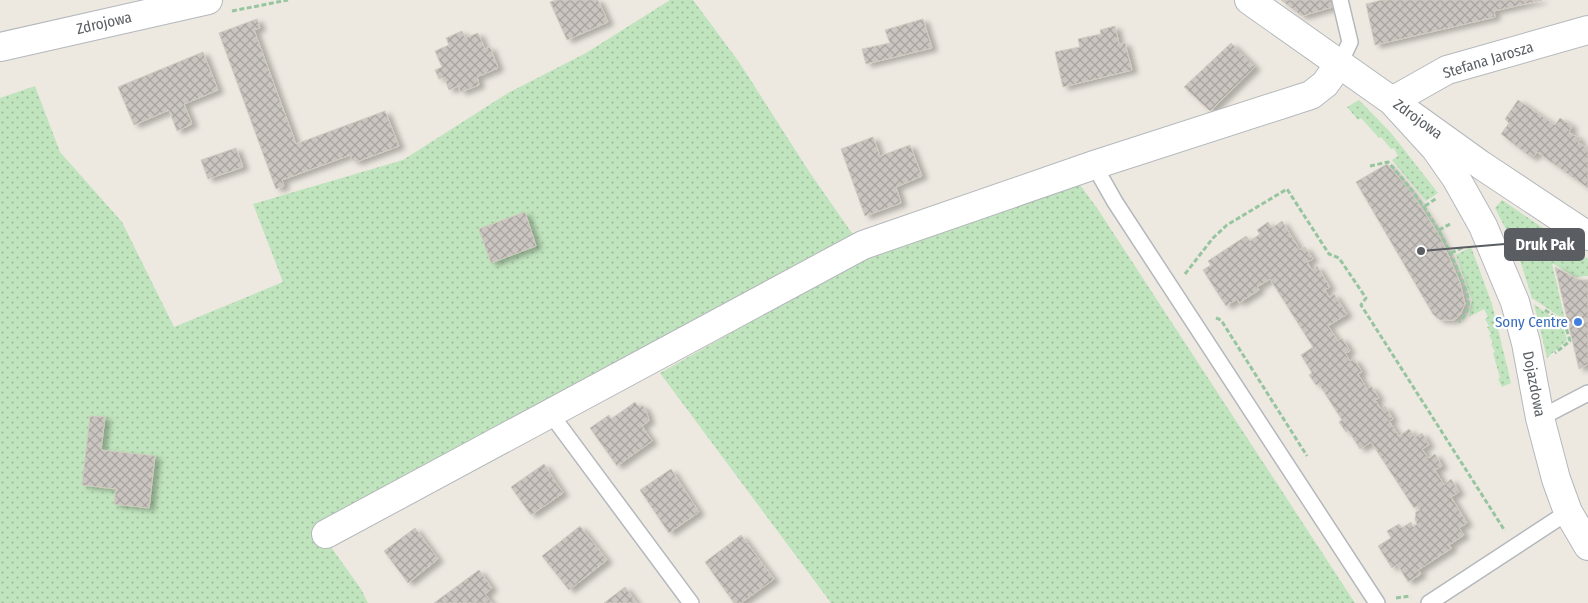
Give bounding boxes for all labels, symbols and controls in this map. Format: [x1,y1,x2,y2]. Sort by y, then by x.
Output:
street label: Zdrojowa [75,8,133,38]
street label: Stefana Jarosza [1441,38,1535,82]
street label: Zdrojowa [1390,95,1446,143]
callout: Druk Pak [1505,229,1584,260]
text: Druk Pak [1515,235,1575,254]
place label: Sony Centre [1495,313,1568,331]
marker: Sony Centre [1572,316,1584,328]
street label: Dojazdowa [1519,350,1549,418]

